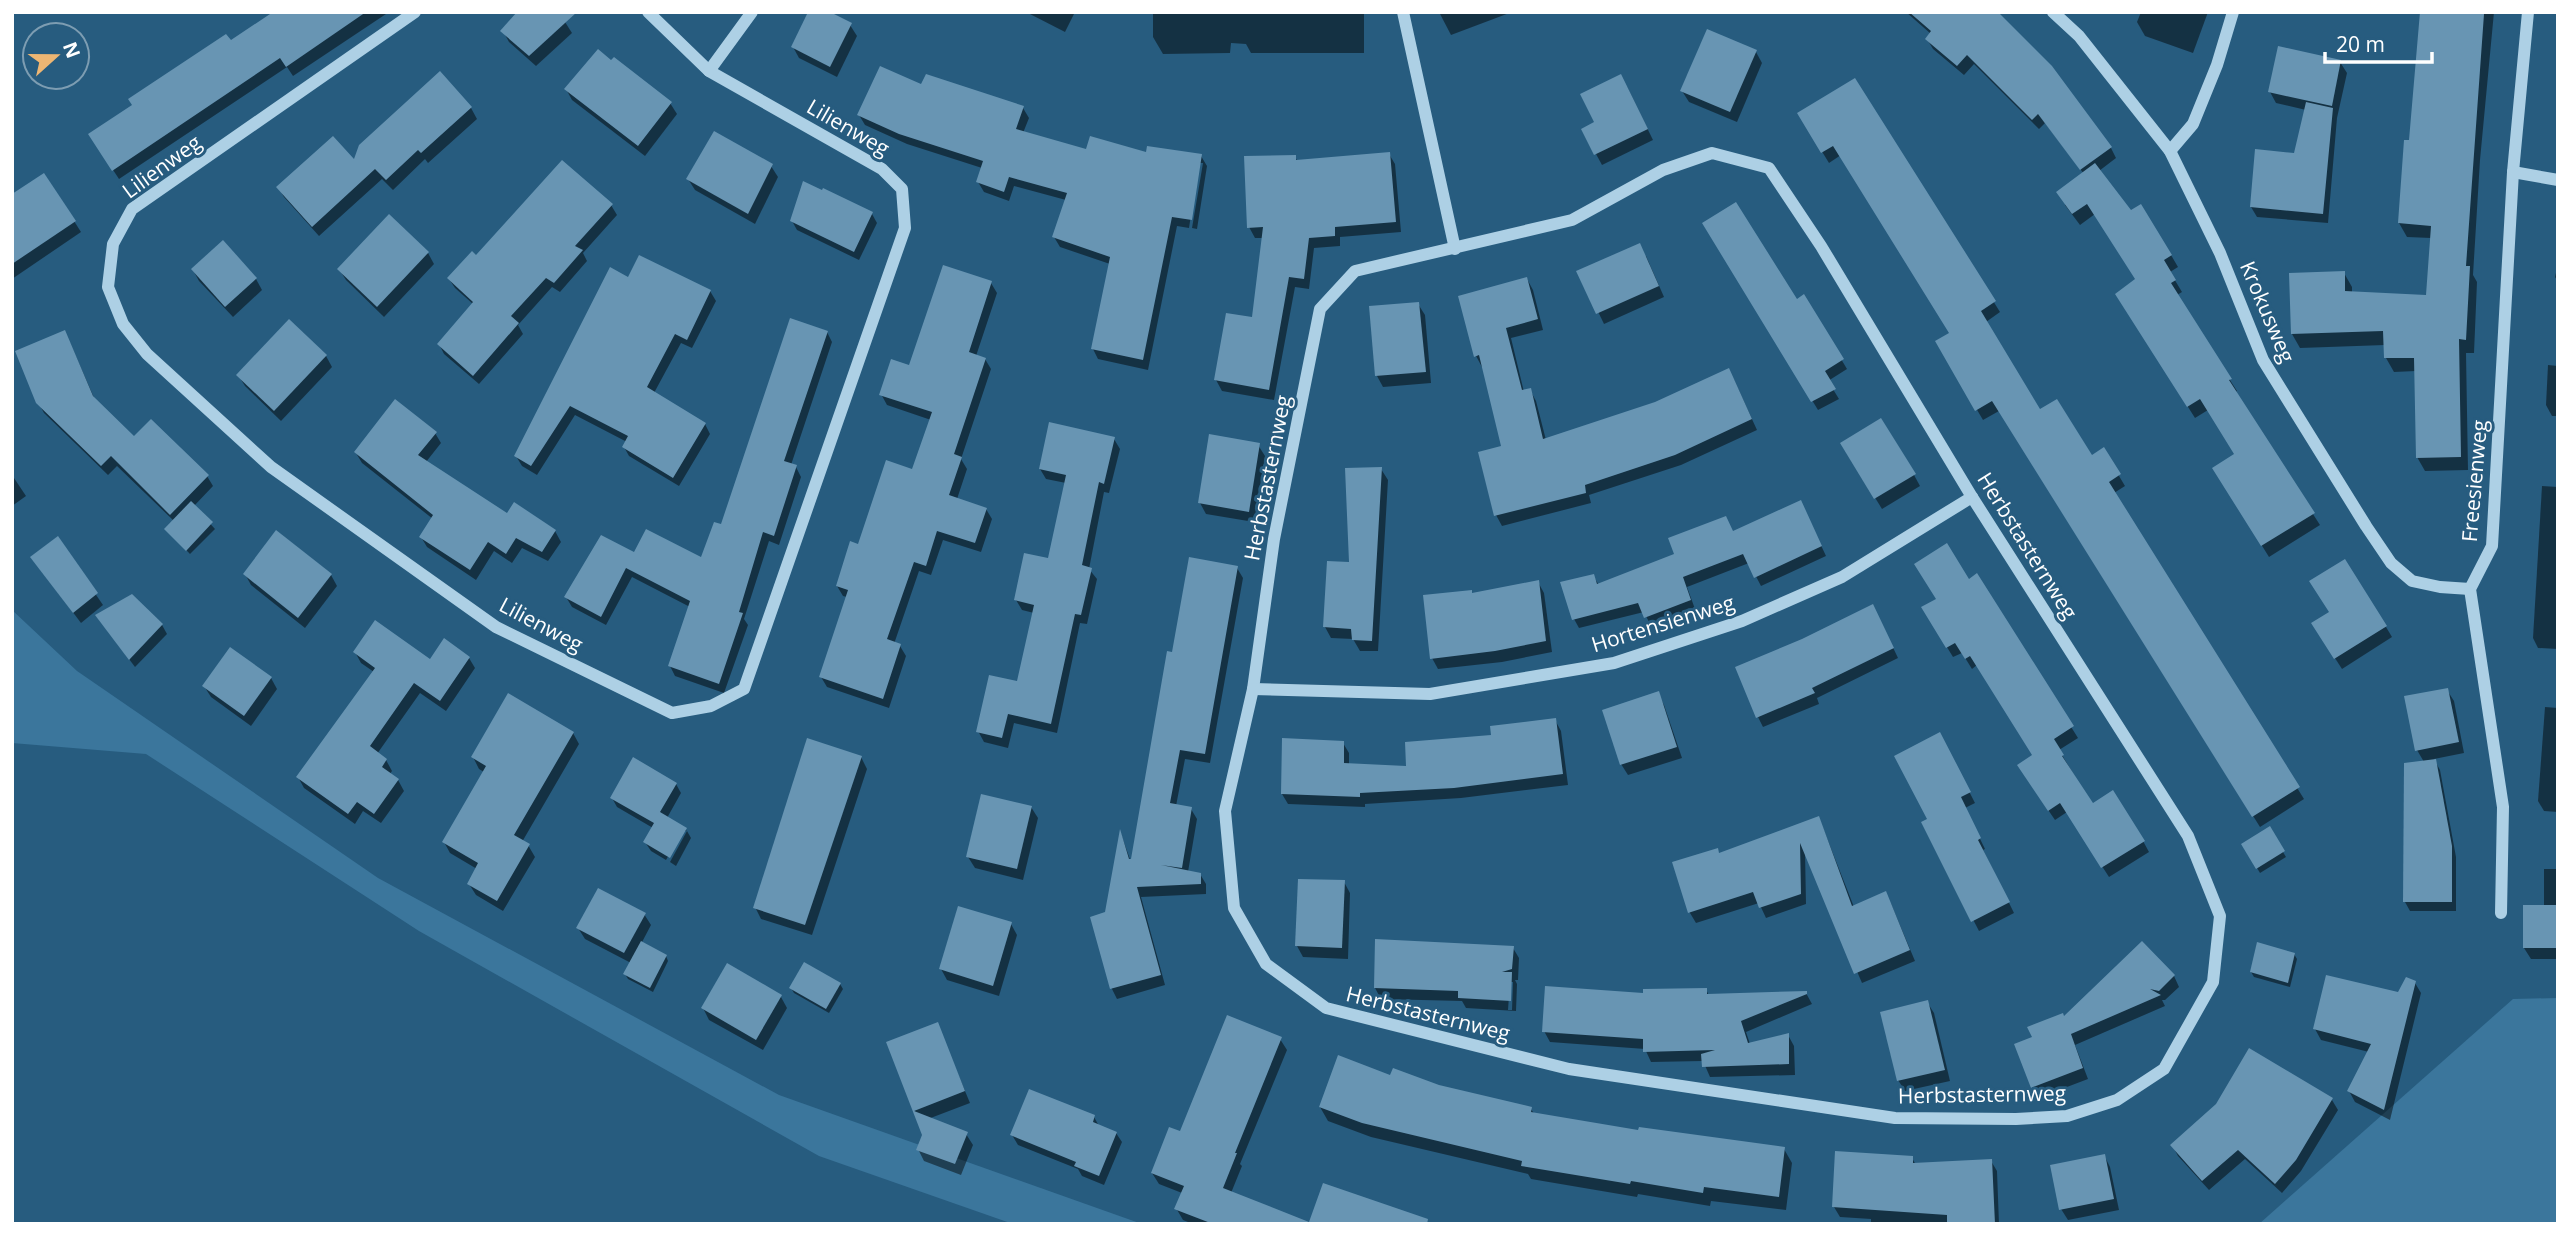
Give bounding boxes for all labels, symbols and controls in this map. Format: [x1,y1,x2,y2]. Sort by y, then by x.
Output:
north arrow [21,21,91,91]
scale bar [2325,21,2432,65]
text: 20 m [2336,30,2385,58]
text: N [57,38,87,62]
street label: Lilienweg [802,92,895,162]
street label: Lilienweg [116,128,206,204]
street label: Krokusweg [2234,257,2302,367]
street label: Herbstasternweg [1237,393,1297,563]
street label: Freesienweg [2455,419,2493,543]
street label: Herbstasternweg [1971,467,2084,624]
street label: Hortensienweg [1588,588,1738,658]
street label: Lilienweg [495,590,588,658]
street label: Herbstasternweg [1343,979,1513,1047]
street label: Herbstasternweg [1898,1079,2066,1109]

